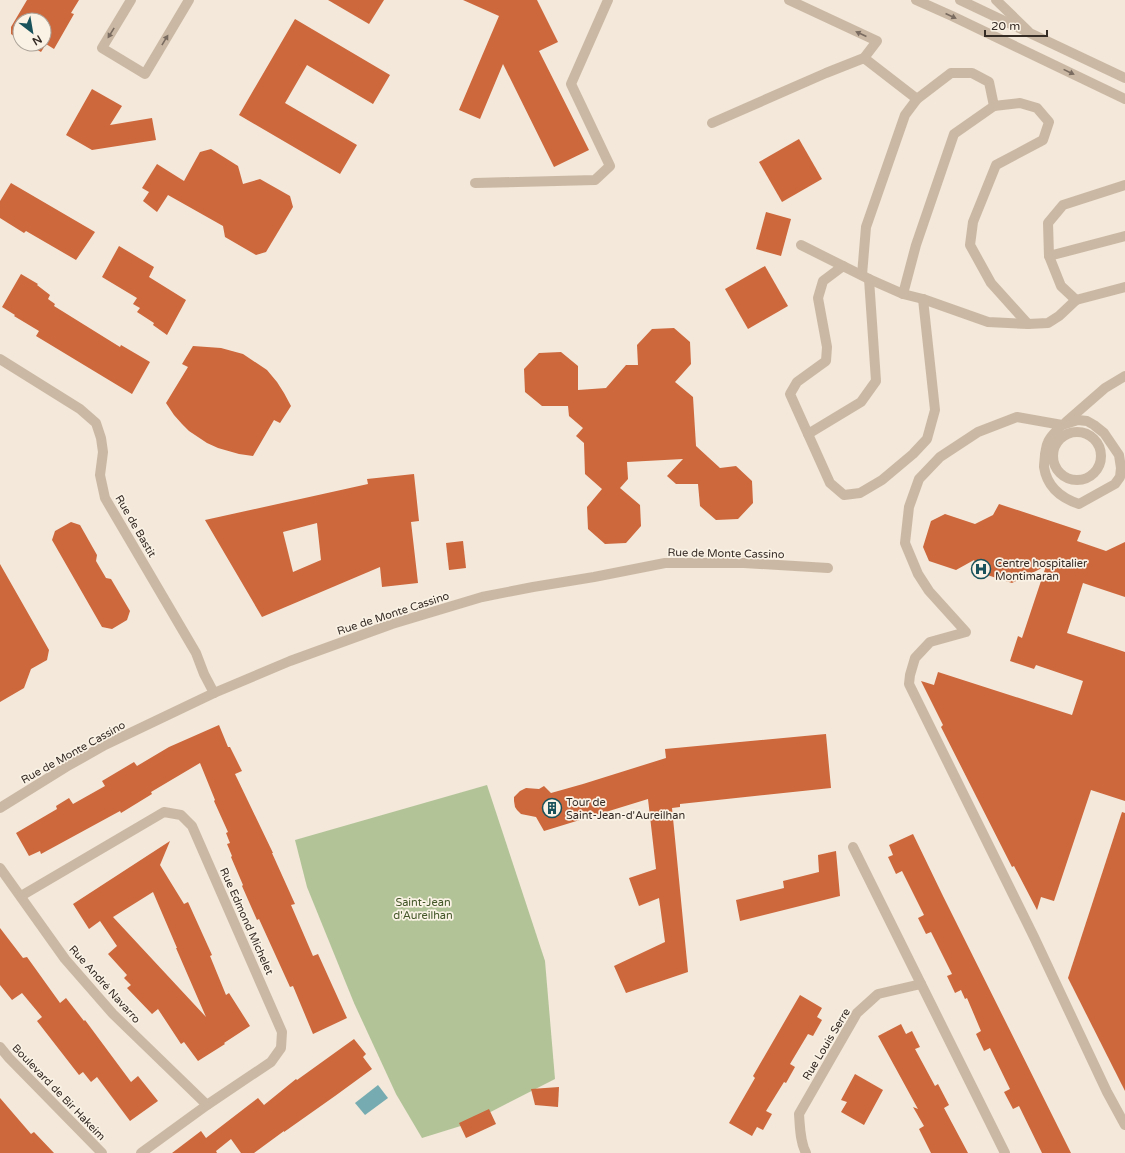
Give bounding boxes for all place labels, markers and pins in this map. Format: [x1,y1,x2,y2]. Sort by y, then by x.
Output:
place label: Centre hospitalier Montimaran [995,557,1088,583]
hospital icon: Centre hospitalier Montimaran [970,558,992,580]
place label: Tour de Saint-Jean-d'Aureilhan [566,796,685,822]
building icon: Tour de Saint-Jean-d'Aureilhan [541,797,563,819]

